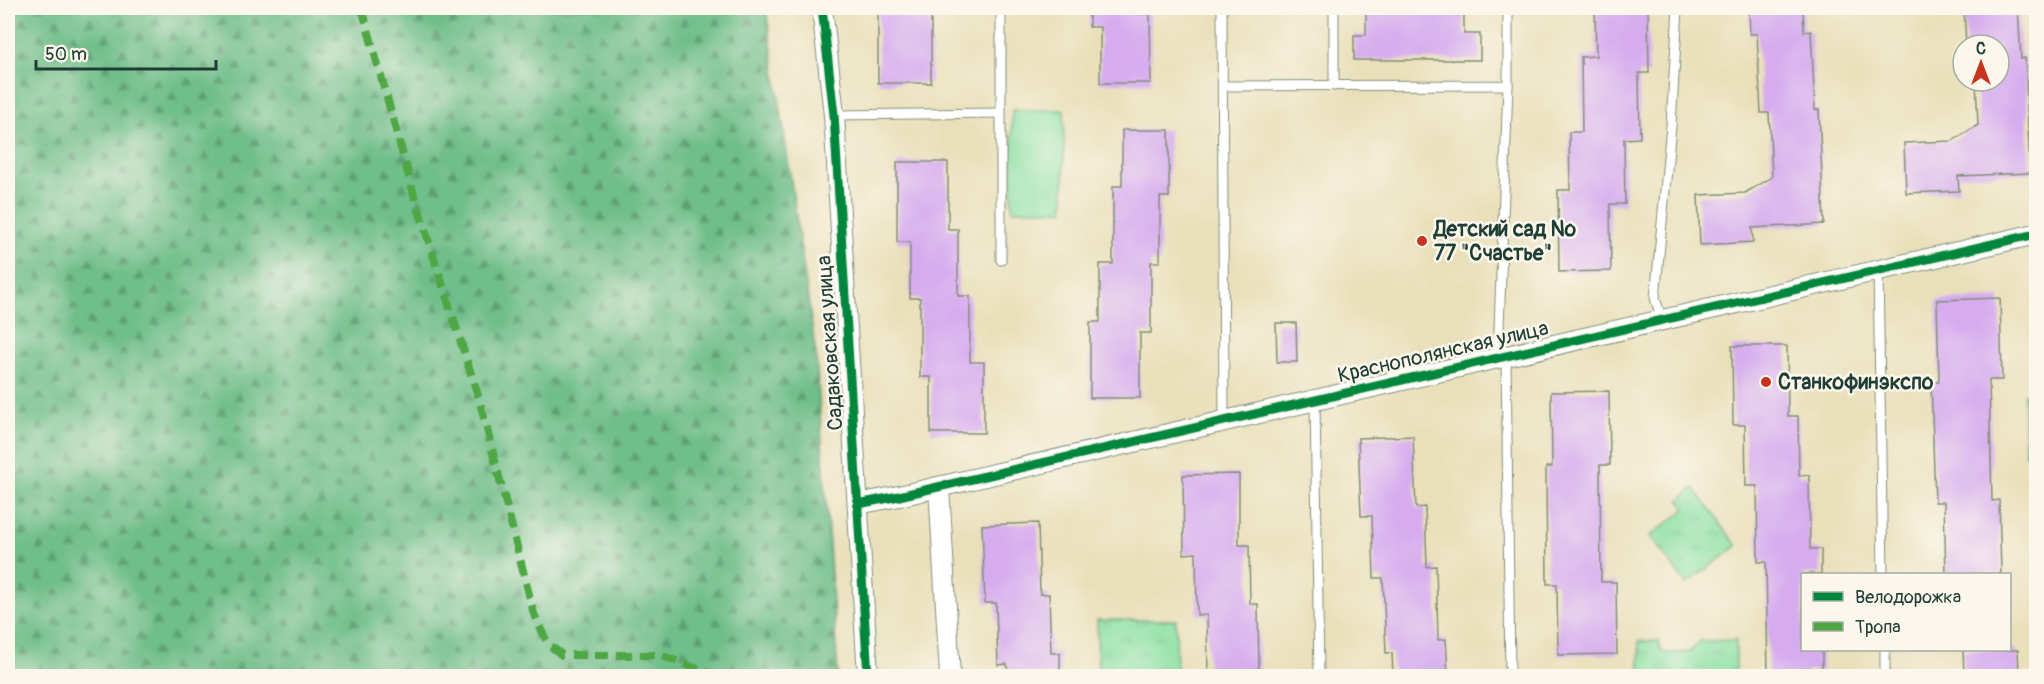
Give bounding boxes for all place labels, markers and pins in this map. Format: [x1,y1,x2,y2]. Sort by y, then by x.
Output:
place label: Детский сад № 77 "Счастье" [1432,216,1577,267]
marker: Детский сад № 77 "Счастье" [1415,234,1429,248]
place label: Станкофинэкспо [1778,369,1934,396]
marker: Станкофинэкспо [1759,375,1773,389]

